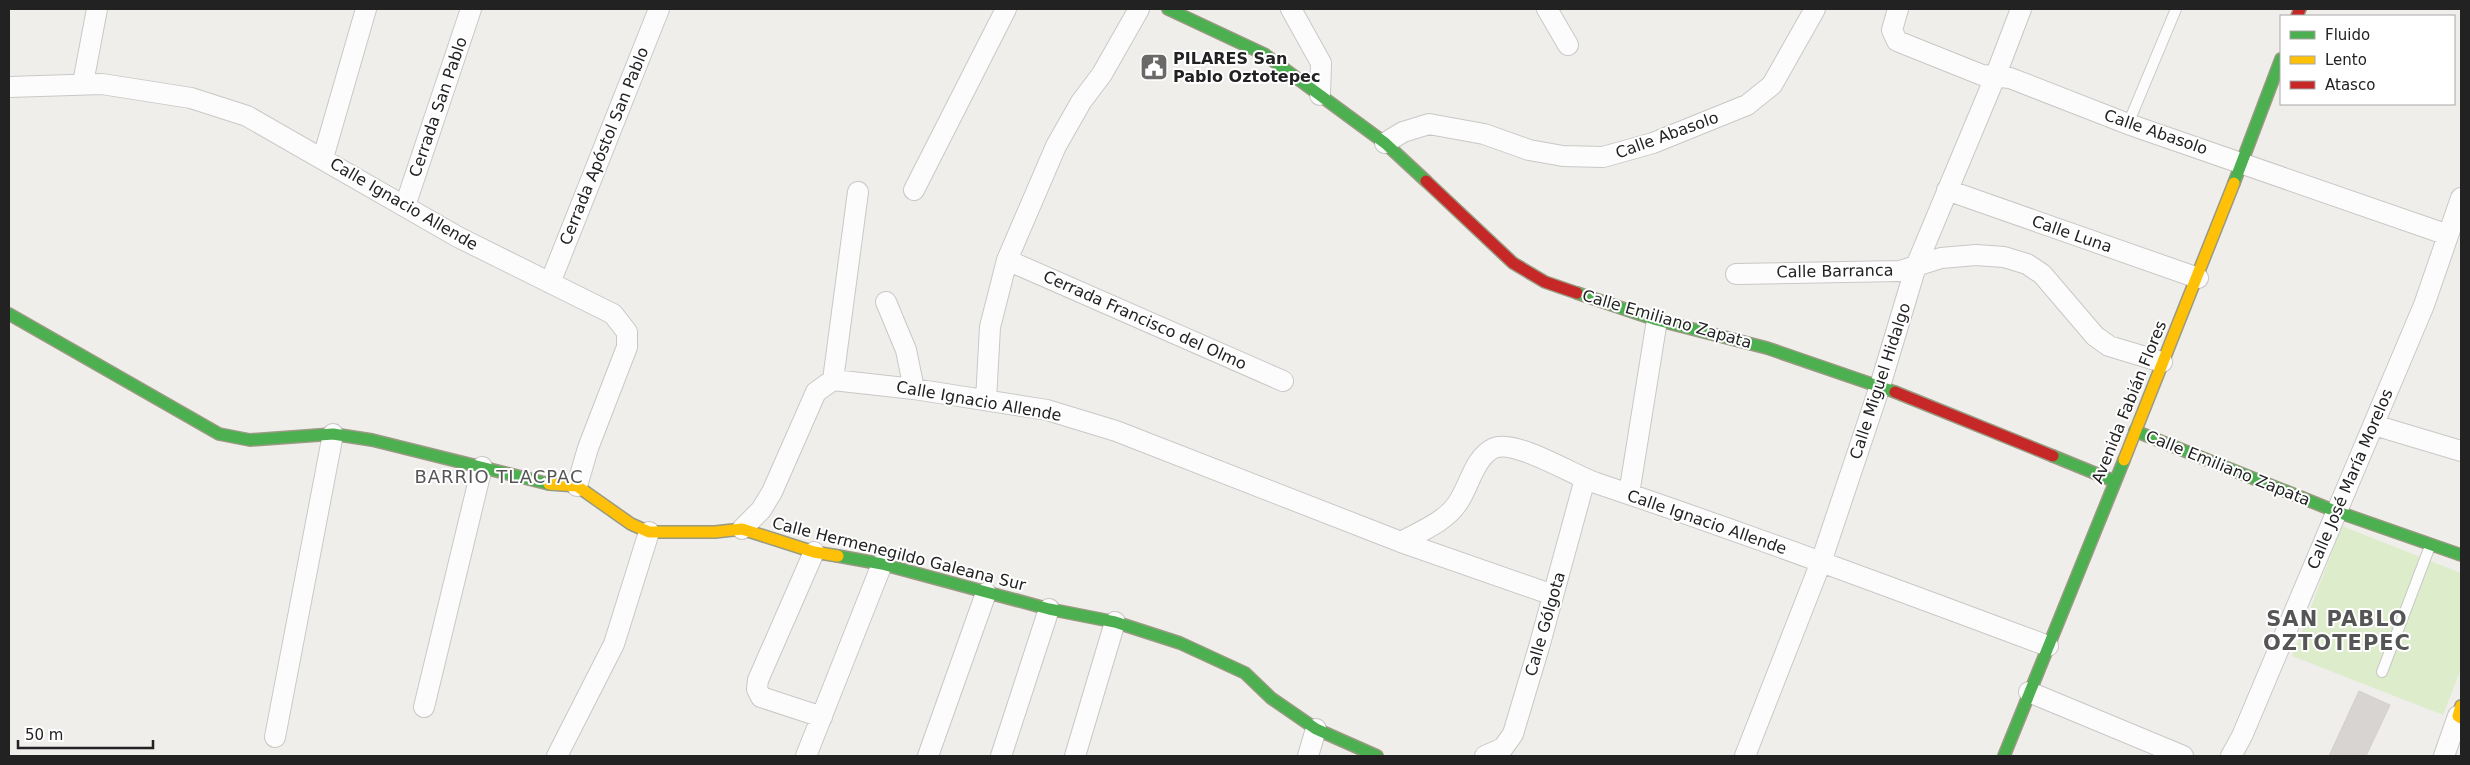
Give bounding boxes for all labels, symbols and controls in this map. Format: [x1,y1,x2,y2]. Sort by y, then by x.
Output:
legend [2280,15,2455,105]
text: Fluido [2325,26,2370,44]
street label: Cerrada San Pablo [405,34,471,180]
street label: Cerrada Apóstol San Pablo [556,44,652,248]
place label: PILARES San Pablo Oztotepec [1173,49,1320,86]
text: Lento [2325,51,2367,69]
public building icon: PILARES San Pablo Oztotepec [1139,52,1169,82]
text: Atasco [2325,76,2375,94]
street label: Calle Abasolo [2102,105,2210,159]
street label: Calle Abasolo [1613,108,1721,162]
street label: Calle Ignacio Allende [327,154,481,254]
street label: Calle Luna [2029,211,2115,257]
street label: Calle Barranca [1776,260,1894,282]
street label: Cerrada Francisco del Olmo [1040,266,1250,374]
street label: Calle Emiliano Zapata [1580,286,1754,352]
street label: Calle Miguel Hidalgo [1846,300,1914,462]
street label: Avenida Fabián Flores [2088,318,2170,486]
street label: Calle Ignacio Allende [895,377,1063,425]
street label: Calle José María Morelos [2303,386,2397,572]
street label: Calle Emiliano Zapata [2143,426,2313,510]
district label: BARRIO TLACPAC [414,466,584,487]
street label: Calle Ignacio Allende [1625,486,1789,558]
street label: Calle Hermenegildo Galeana Sur [770,513,1028,595]
street label: Calle Gólgota [1521,570,1569,678]
district label: SAN PABLO OZTOTEPEC [2263,607,2411,655]
scale bar [18,718,152,750]
text: 50 m [25,726,63,744]

